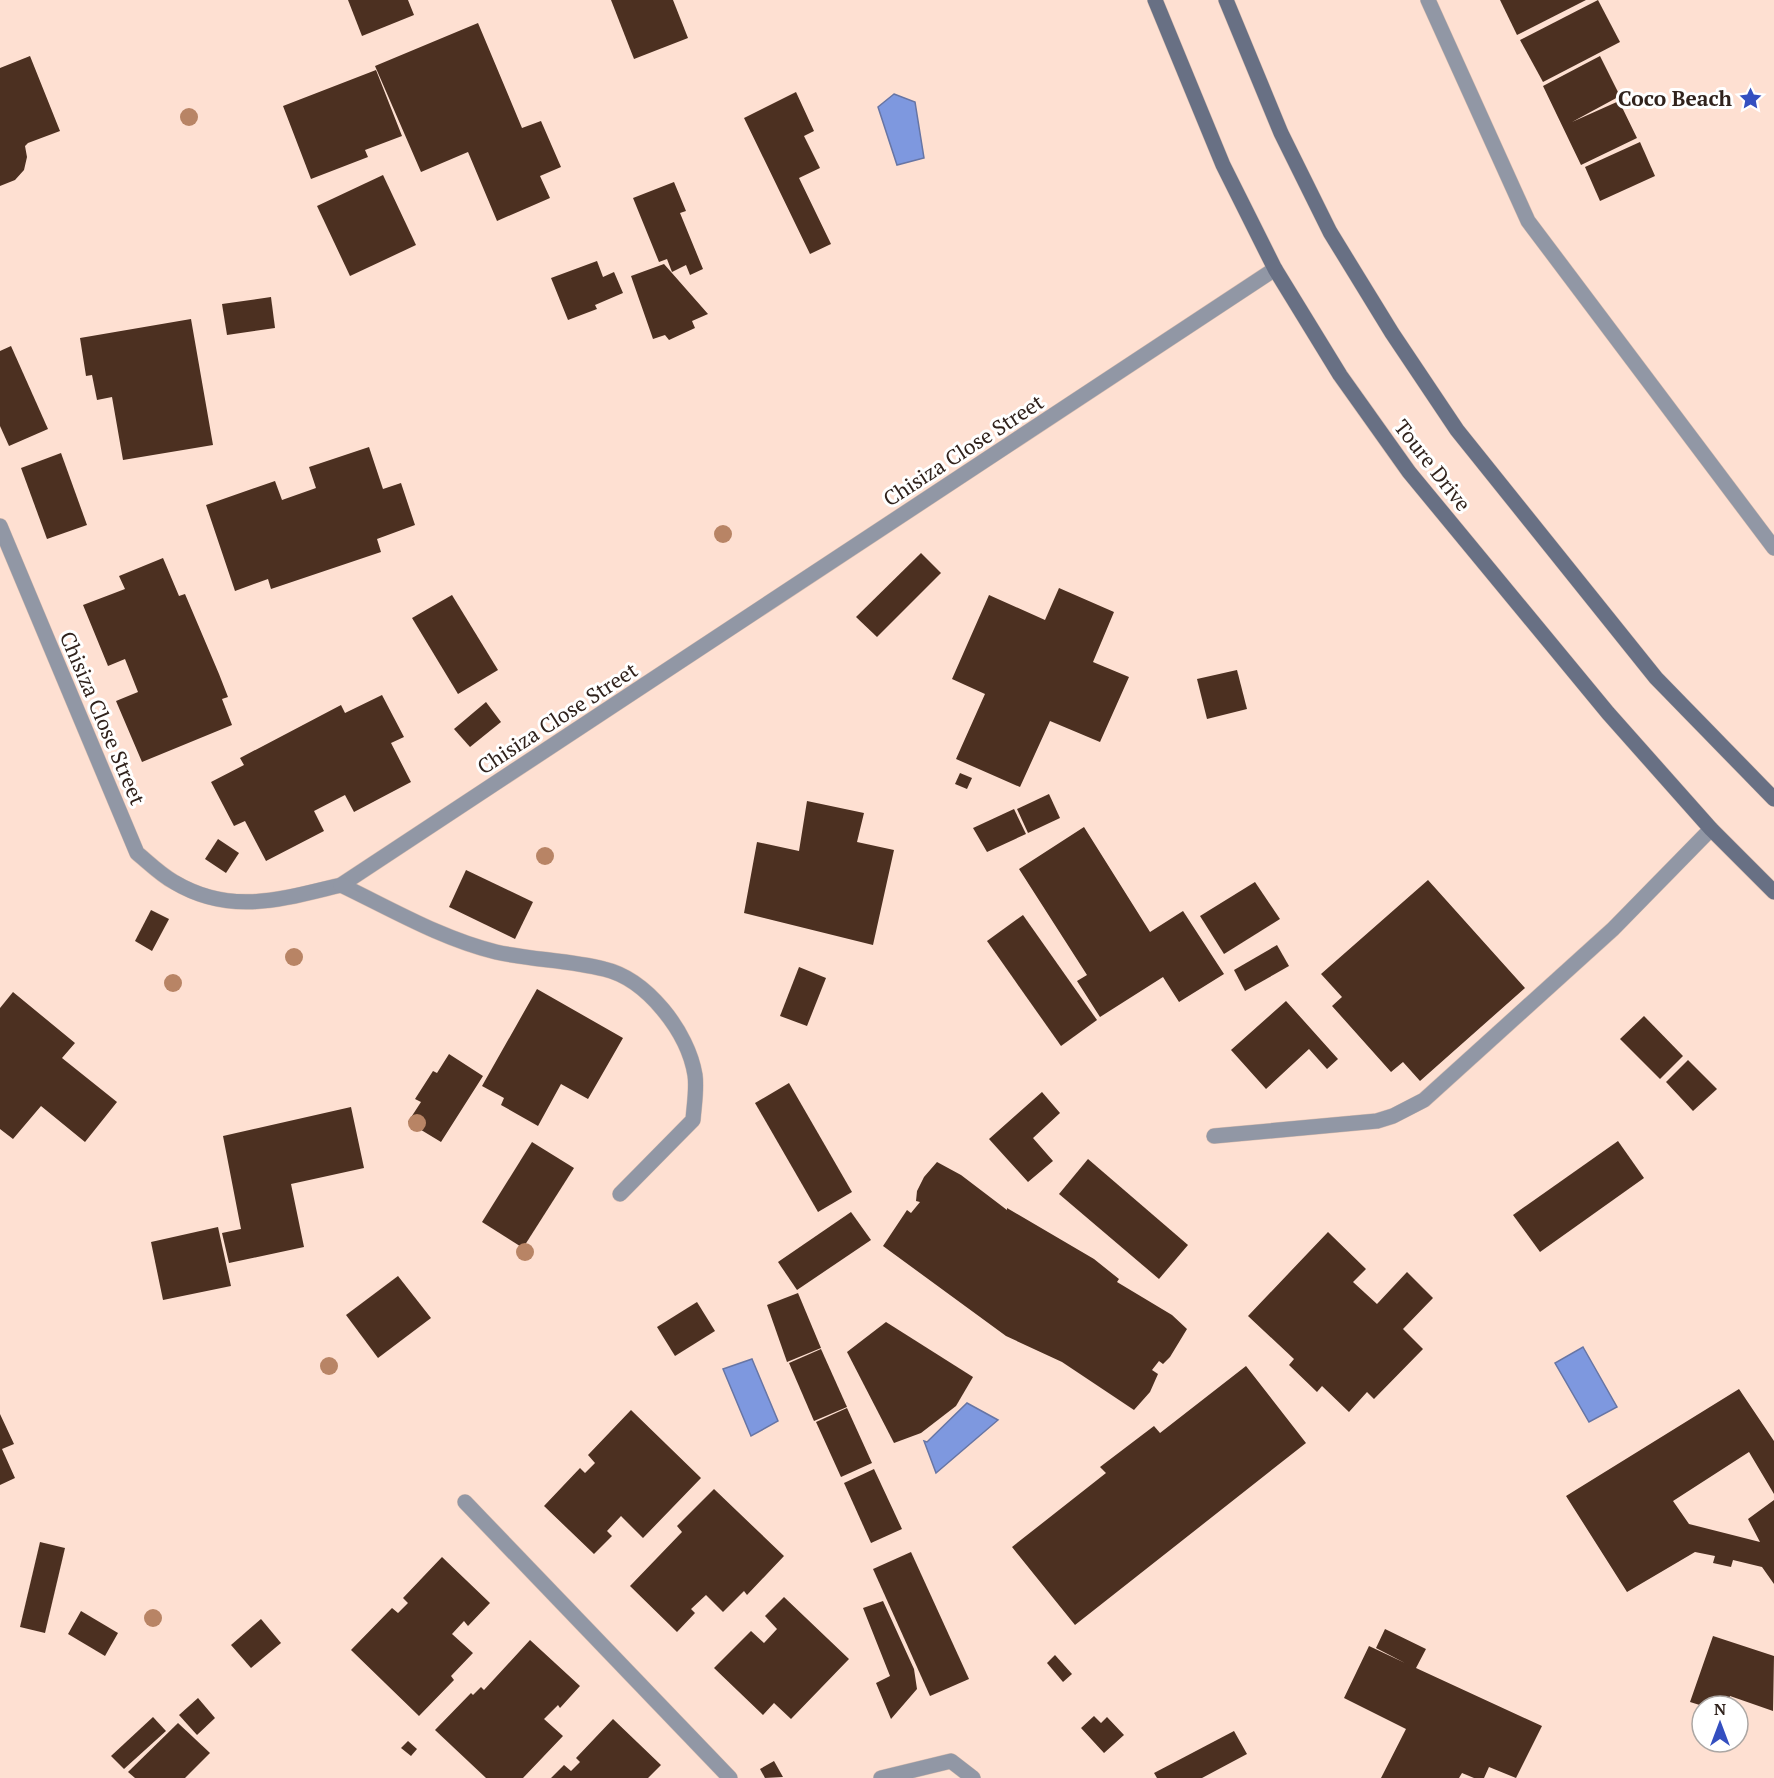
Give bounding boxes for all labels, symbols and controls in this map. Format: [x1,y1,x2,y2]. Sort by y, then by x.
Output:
place label: Coco Beach [1618,84,1733,112]
place icon: Coco Beach [1737,85,1763,111]
street label: Chisiza Close Street [877,388,1049,512]
street label: Toure Drive [1388,413,1478,517]
street label: Chisiza Close Street [54,627,152,809]
street label: Chisiza Close Street [471,656,643,780]
north arrow [1690,1694,1750,1754]
text: N [1714,1698,1726,1720]

